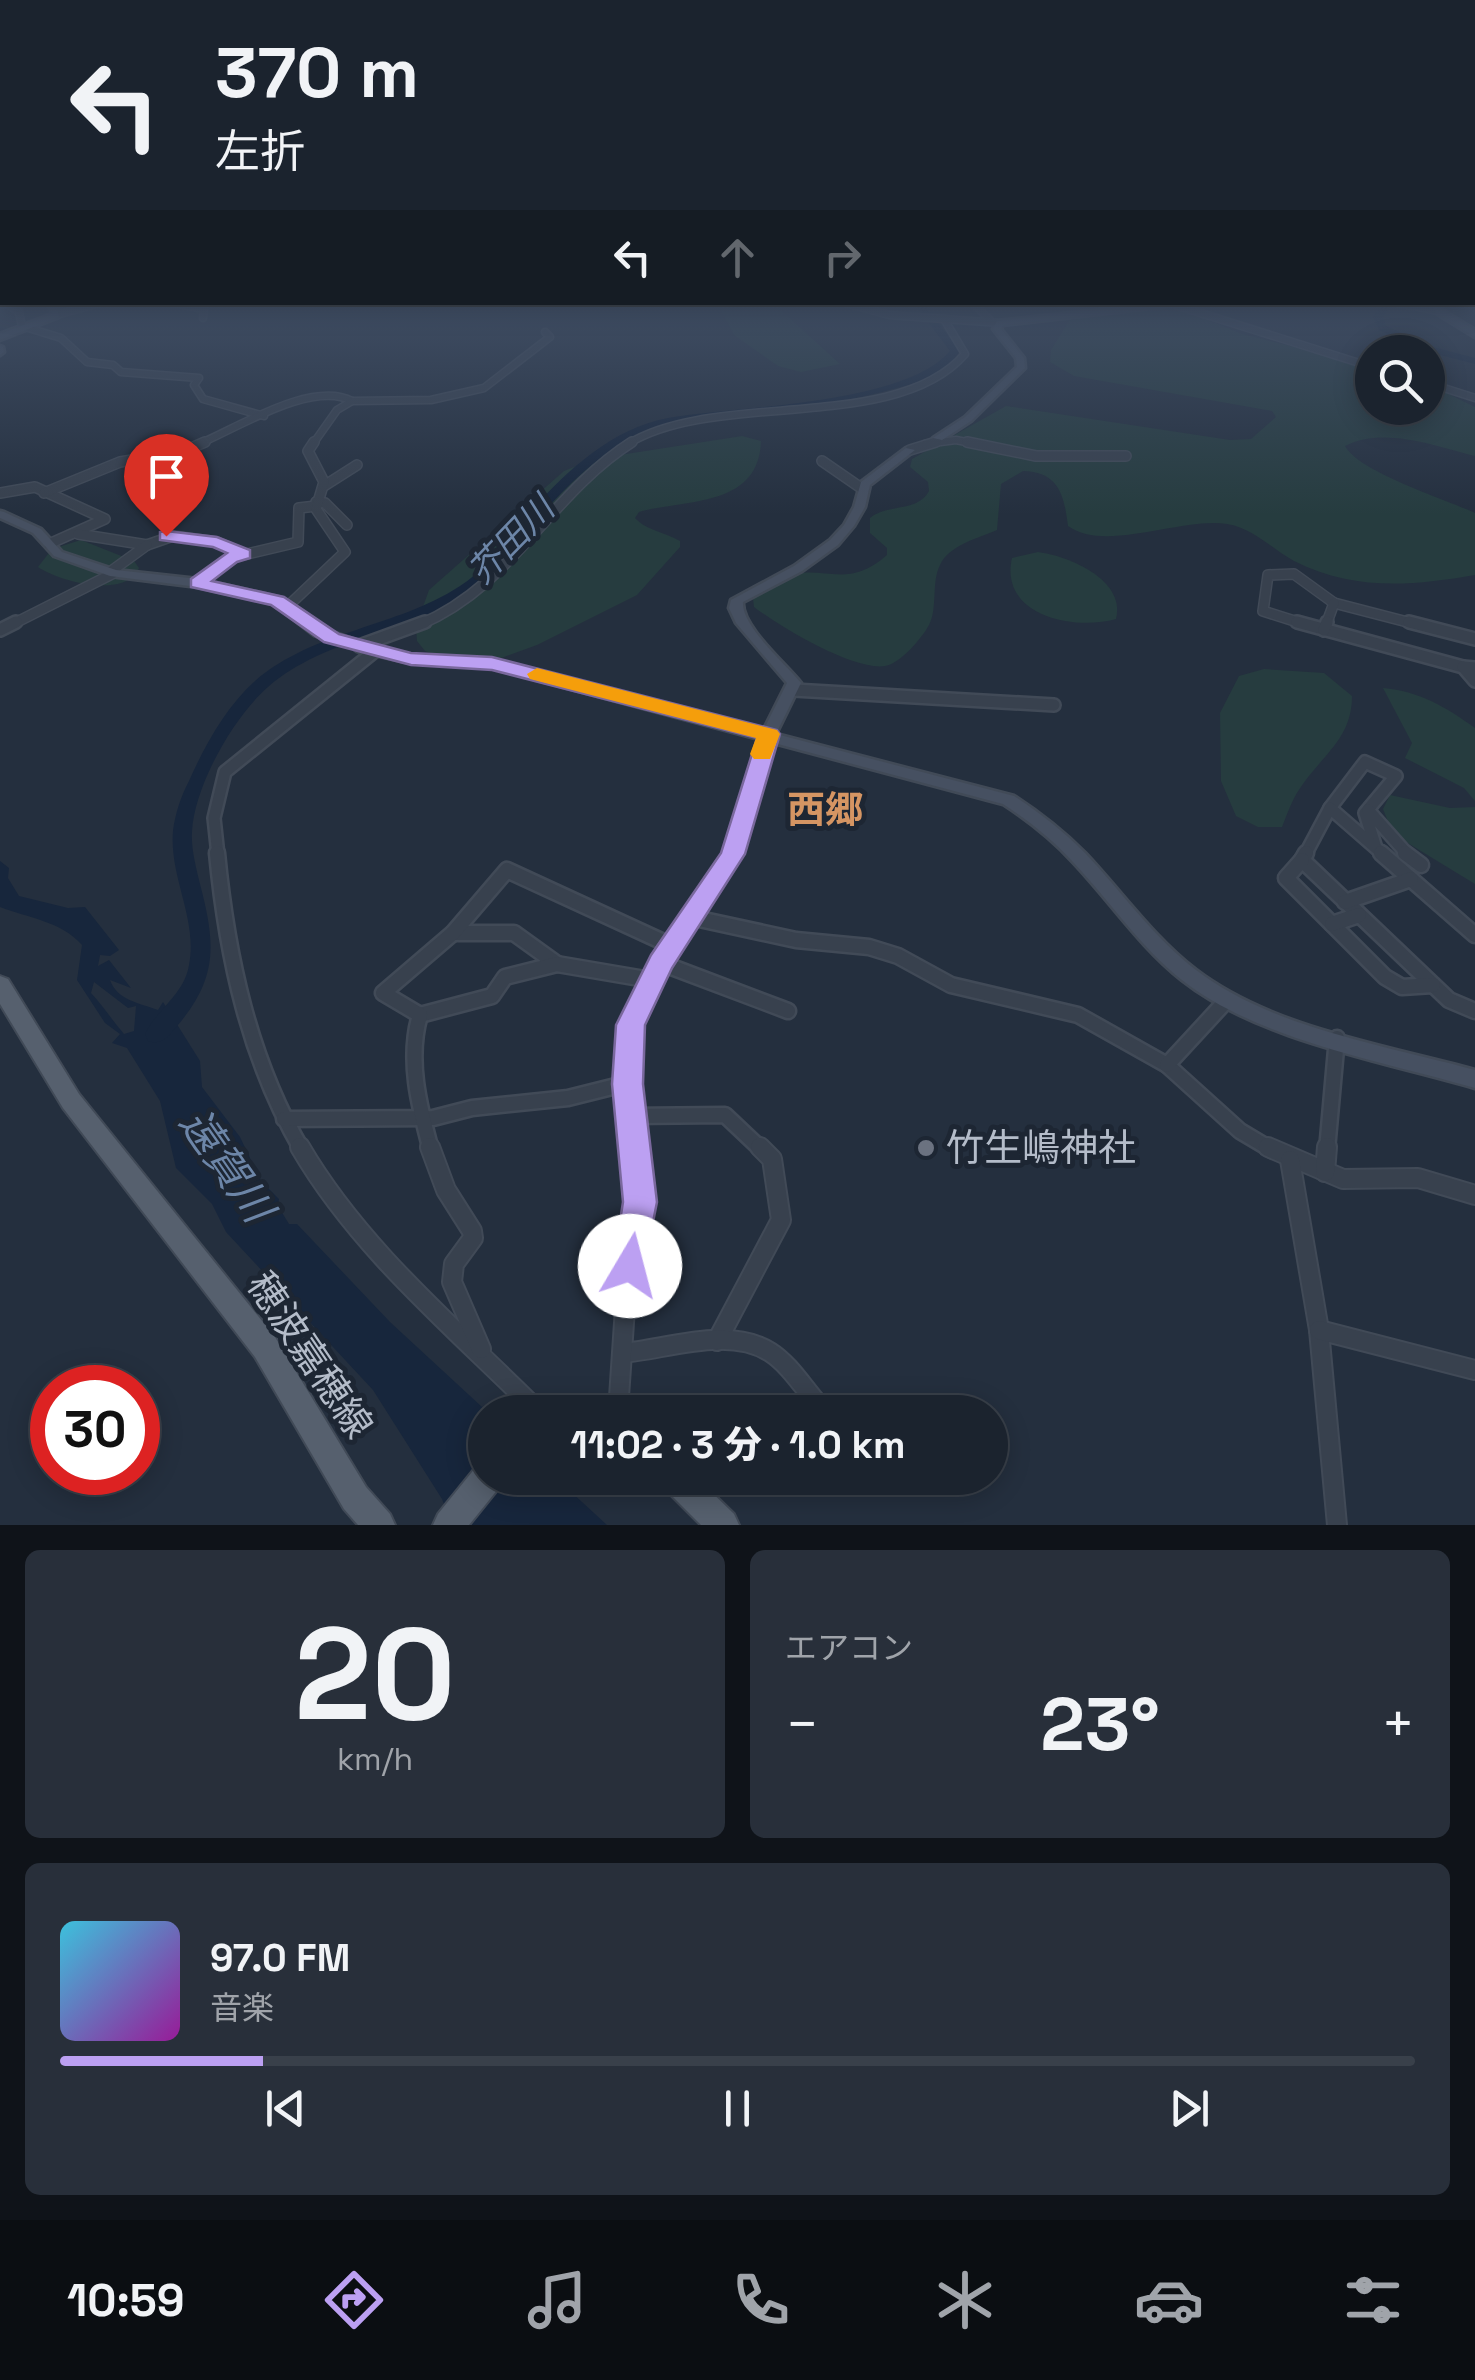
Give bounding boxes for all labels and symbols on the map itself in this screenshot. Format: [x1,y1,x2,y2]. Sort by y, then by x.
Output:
pin [124,434,209,537]
water label: 芥田川 [459,484,566,593]
district label: 西郷 [787,786,863,834]
water label: 遠賀川 [169,1098,287,1235]
place label: 竹生嶋神社 [946,1124,1136,1172]
marker: 竹生嶋神社 [915,1137,937,1159]
position arrow [578,1214,682,1318]
street label: 穂波嘉穂線 [237,1263,383,1447]
speed limit sign: 30 [30,1365,160,1495]

